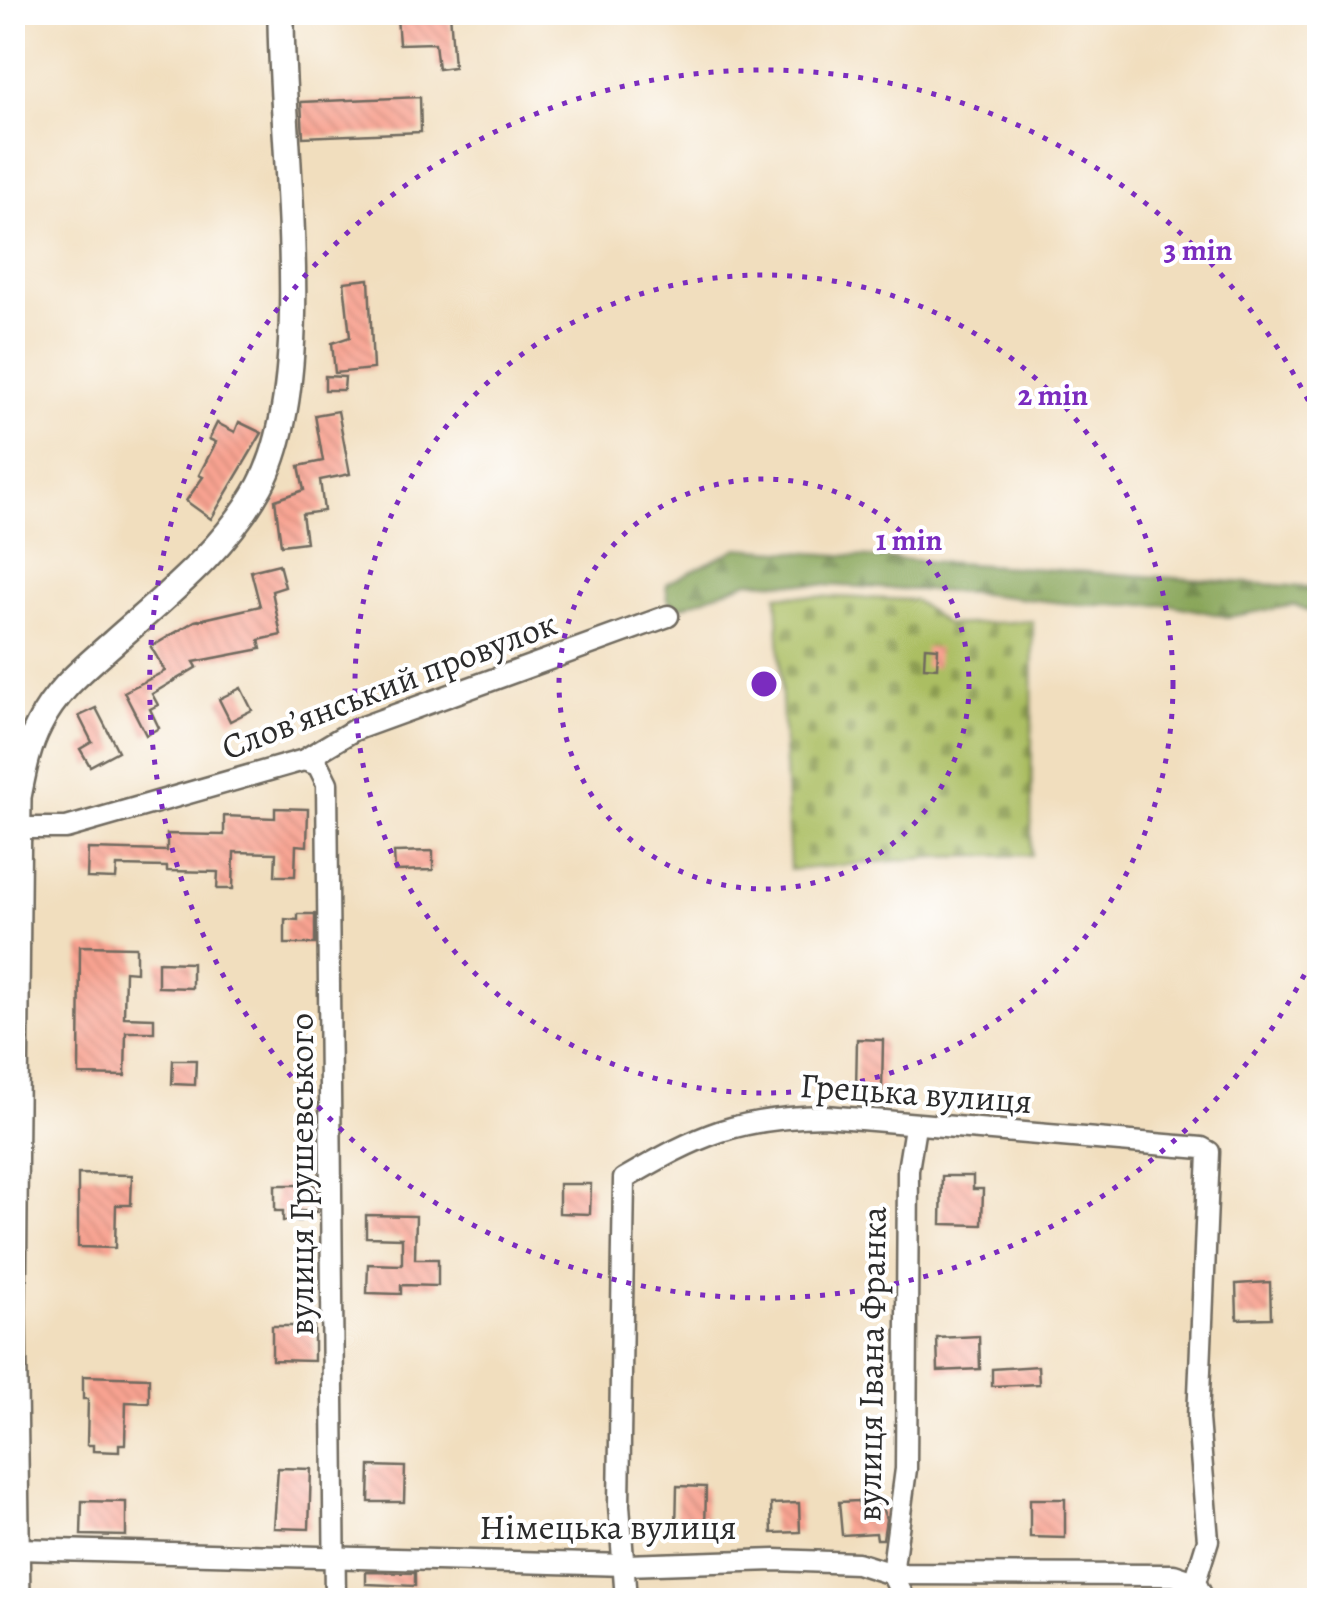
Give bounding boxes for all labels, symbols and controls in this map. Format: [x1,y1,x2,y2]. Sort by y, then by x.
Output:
text: 3 min [1164,230,1233,270]
text: 2 min [1018,375,1088,415]
text: 1 min [876,520,942,560]
street label: Словʼянський провулок [214,599,564,771]
centre of rings [746,666,782,702]
street label: вулиця Грушевського [277,1013,325,1335]
street label: Грецька вулиця [798,1061,1034,1125]
street label: вулиця Івана Франка [844,1206,898,1522]
street label: Німецька вулиця [479,1503,737,1551]

